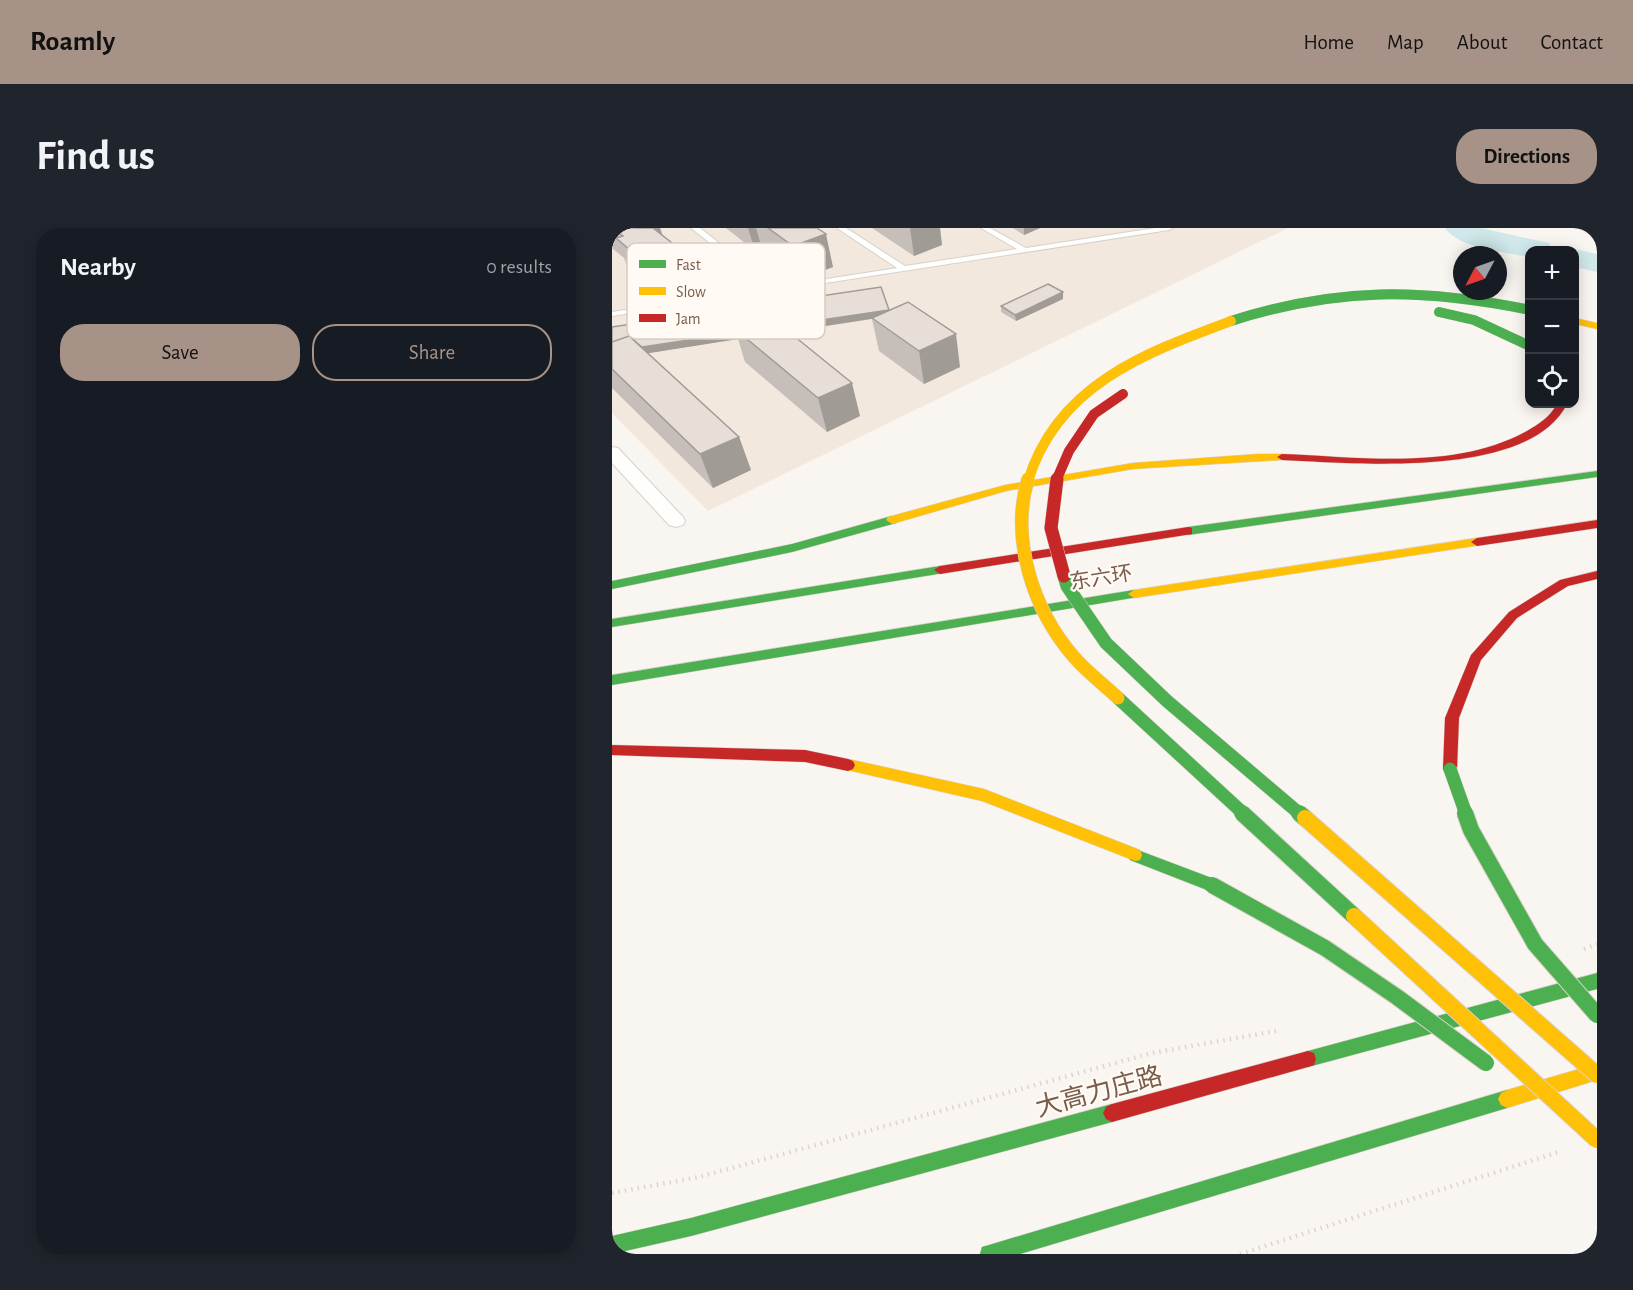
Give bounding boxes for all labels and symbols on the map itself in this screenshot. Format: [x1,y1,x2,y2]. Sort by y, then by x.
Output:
legend [627,243,825,339]
north arrow [1453,246,1507,300]
text: Fast [676,257,701,273]
text: Slow [676,284,706,300]
text: Jam [676,311,701,327]
street label: 东六环 [1068,562,1134,593]
street label: 大高力庄路 [1033,1062,1165,1121]

